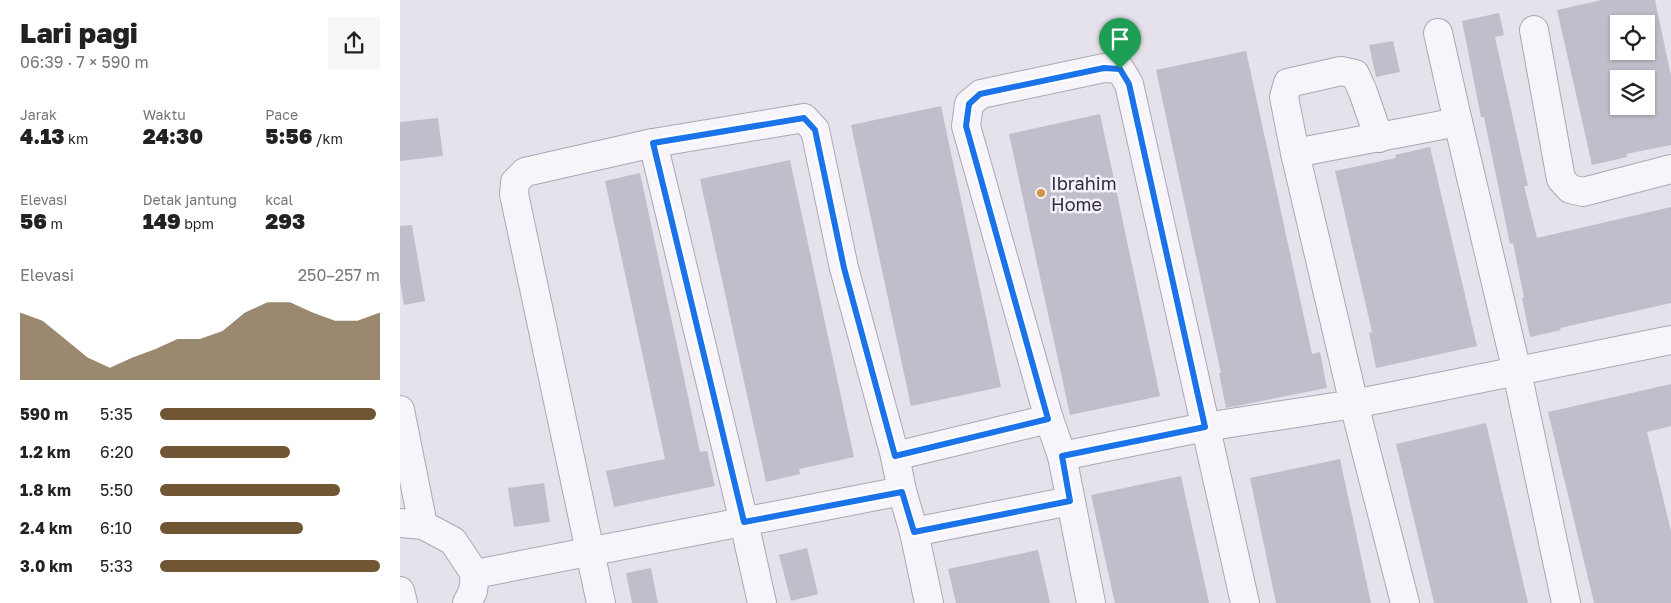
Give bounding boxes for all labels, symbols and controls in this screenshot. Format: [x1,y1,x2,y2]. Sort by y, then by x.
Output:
map controls [1610,15,1655,115]
button: locate [1610,15,1655,60]
text: Lari pagi [20,16,138,49]
button: share [328,17,380,69]
pin [1099,18,1141,69]
icon: arrive [1106,25,1134,53]
text: 06:39 · 7 × 590 m [20,52,149,72]
button: layers [1610,70,1655,115]
text: Jarak [20,106,57,123]
text: Waktu [143,106,186,123]
text: Pace [265,106,298,123]
text: 4.13 [20,123,65,149]
text: 24:30 [143,123,203,149]
text: 5:56 [265,123,312,149]
text: km [65,130,88,147]
text: /km [312,130,343,147]
place label: Ibrahim Home [1051,172,1117,215]
marker: Ibrahim Home [1035,187,1047,199]
text: Elevasi [20,191,67,208]
text: Detak jantung [143,191,237,208]
text: kcal [265,191,293,208]
text: 56 [20,208,47,234]
text: 149 [143,208,181,234]
text: 293 [265,208,305,234]
text: m [47,215,63,232]
text: bpm [181,215,214,232]
text: Elevasi [20,265,74,285]
text: 250–257 m [298,265,380,285]
text: 590 m [20,404,68,424]
text: 5:35 [100,404,133,424]
text: 1.2 km [20,442,70,462]
text: 6:20 [100,442,134,462]
text: 1.8 km [20,480,71,500]
text: 5:50 [100,480,133,500]
text: 2.4 km [20,518,72,538]
text: 6:10 [100,518,132,538]
text: 3.0 km [20,556,73,576]
text: 5:33 [100,556,133,576]

